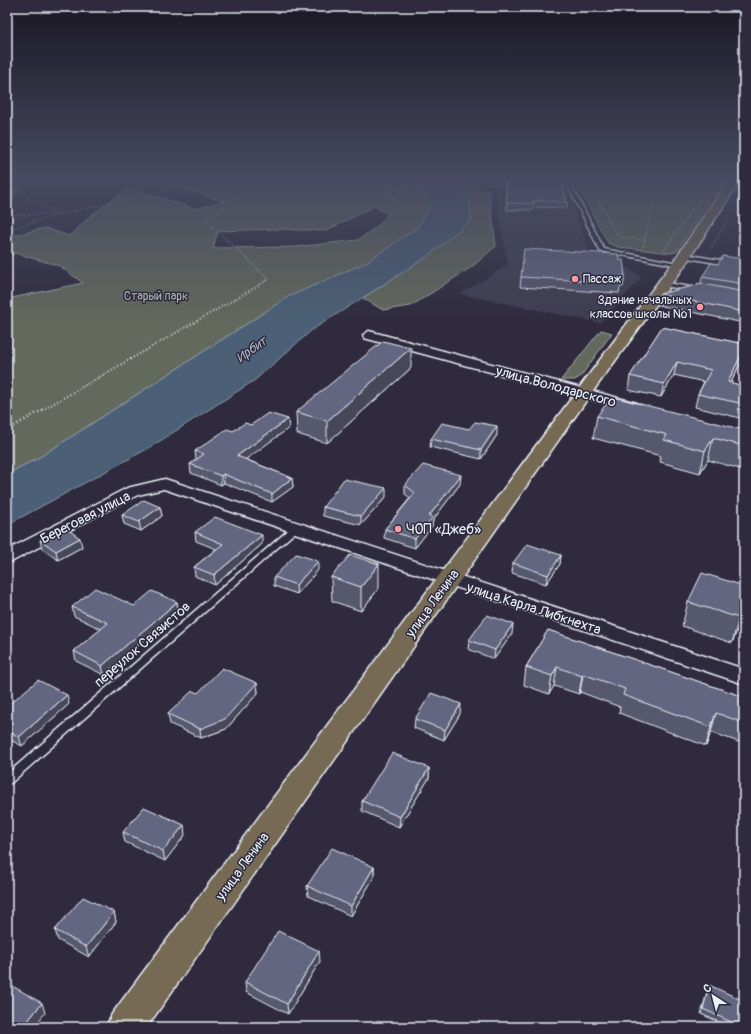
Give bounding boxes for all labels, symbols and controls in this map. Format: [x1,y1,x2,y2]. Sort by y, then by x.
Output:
place label: Пассаж [583,272,622,287]
marker: Пассаж [570,274,580,284]
park label: Старый парк [124,289,188,304]
place label: Здание начальных классов школы №1 [590,293,692,322]
marker: Здание начальных классов школы №1 [695,302,705,312]
water label: Ирбит [233,332,272,366]
street label: улица Володарского [493,362,618,411]
street label: Береговая улица [37,487,133,547]
place label: ЧОП «Джеб» [406,521,481,538]
marker: ЧОП «Джеб» [393,524,403,534]
street label: улица Ленина [401,566,463,641]
street label: улица Карла Либкнехта [464,578,603,638]
street label: переулок Связистов [91,598,194,691]
street label: улица Ленина [211,829,273,904]
north arrow [693,976,733,1016]
text: С [701,981,714,996]

